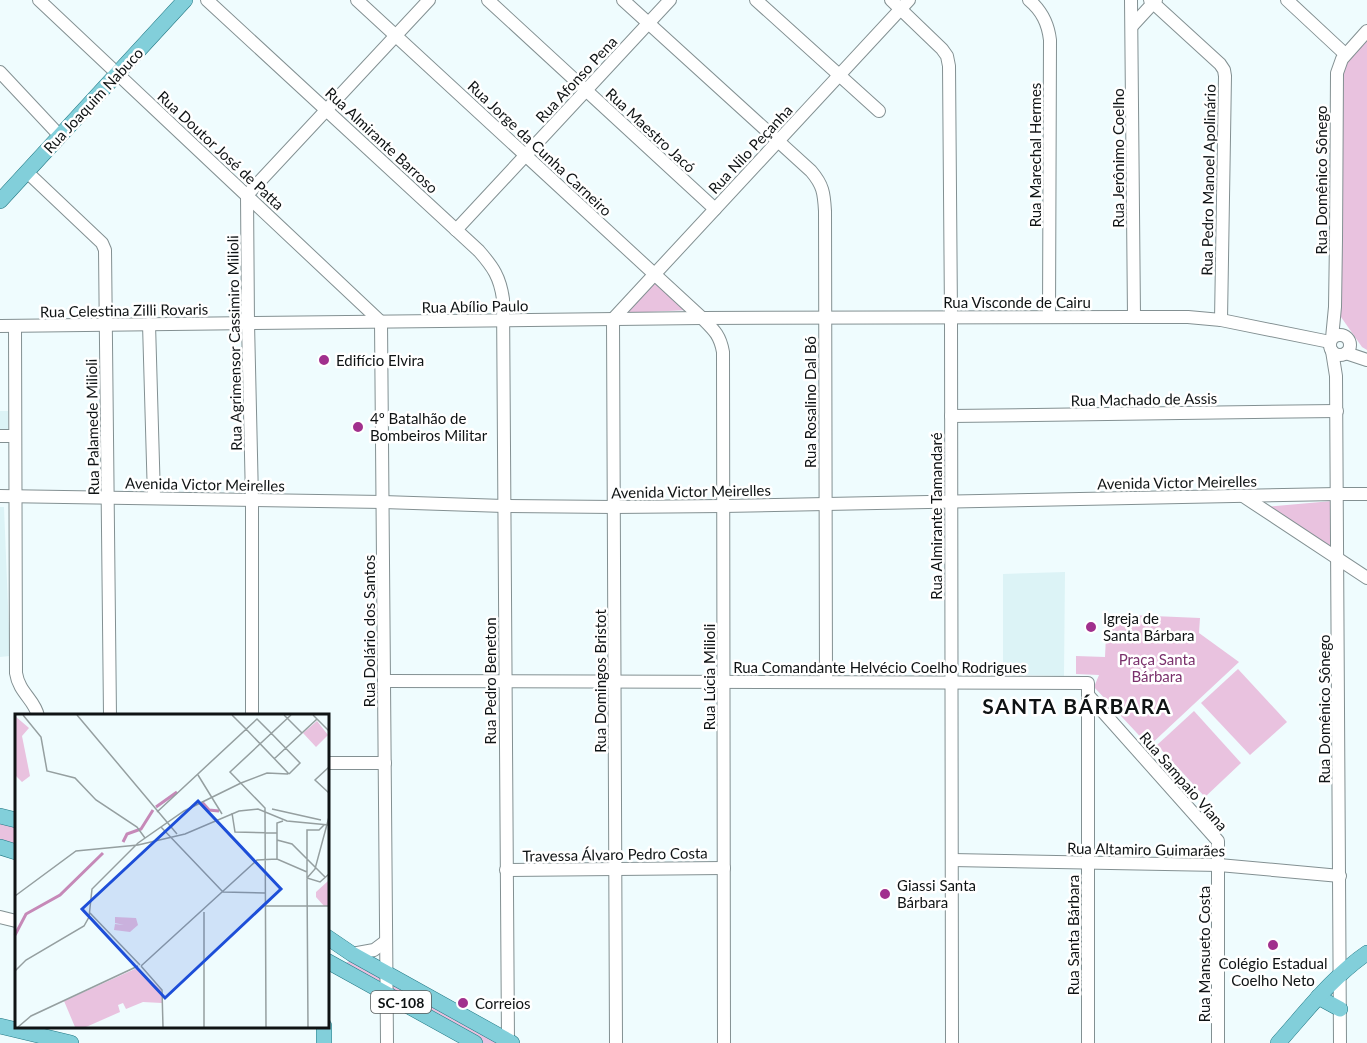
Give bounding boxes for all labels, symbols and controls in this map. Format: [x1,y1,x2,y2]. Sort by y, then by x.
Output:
street label: Rua Afonso Pena [532,32,620,126]
street label: Rua Joaquim Nabuco [39,43,147,157]
street label: Rua Jorge da Cunha Carneiro [464,77,616,219]
street label: Rua Almirante Barroso [322,83,442,197]
street label: Rua Marechal Hermes [1026,83,1044,227]
street label: Rua Maestro Jacó [603,84,699,176]
street label: Rua Pedro Manoel Apolinário [1197,84,1219,276]
street label: Rua Doutor José de Patta [154,87,288,213]
street label: Rua Jerônimo Coelho [1109,88,1127,228]
street label: Rua Nilo Peçanha [704,101,796,197]
street label: Rua Domênico Sônego [1312,105,1330,255]
street label: Rua Agrimensor Cassimiro Milioli [223,235,245,451]
street label: Rua Visconde de Cairu [943,293,1091,311]
street label: Rua Abílio Paulo [421,296,529,316]
street label: Rua Celestina Zilli Rovaris [40,300,208,320]
street label: Rua Rosalino Dal Bó [801,336,819,468]
place label: Edifício Elvira [336,351,424,369]
marker: Edifício Elvira [317,353,331,367]
street label: Rua Palamede Milioli [82,359,102,495]
street label: Rua Machado de Assis [1071,389,1217,409]
place label: 4º Batalhão de Bombeiros Militar [370,409,488,444]
marker: 4º Batalhão de Bombeiros Militar [351,420,365,434]
street label: Rua Almirante Tamandaré [927,432,945,600]
street label: Avenida Victor Meirelles [1097,472,1257,492]
street label: Avenida Victor Meirelles [125,474,285,494]
street label: Avenida Victor Meirelles [611,481,771,501]
street label: Rua Dolário dos Santos [360,555,378,707]
street label: Rua Domingos Bristot [591,609,609,753]
place label: Igreja de Santa Bárbara [1103,609,1195,644]
street label: Rua Pedro Beneton [481,617,499,745]
marker: Igreja de Santa Bárbara [1084,620,1098,634]
street label: Rua Lúcia Milioli [700,624,718,730]
street label: Rua Domênico Sônego [1315,634,1333,784]
park label: Praça Santa Bárbara [1119,650,1195,685]
street label: Rua Comandante Helvécio Coelho Rodrigues [733,658,1027,676]
district label: SANTA BÁRBARA [982,693,1172,718]
inset map [15,714,328,1028]
street label: Rua Sampaio Viana [1136,728,1232,834]
street label: Rua Altamiro Guimarães [1067,839,1225,859]
street label: Travessa Álvaro Pedro Costa [522,843,708,865]
street label: Rua Santa Bárbara [1064,875,1082,995]
place label: Giassi Santa Bárbara [897,876,976,911]
street label: Rua Mansueto Costa [1195,886,1213,1022]
marker: Giassi Santa Bárbara [878,887,892,901]
marker: Colégio Estadual Coelho Neto [1266,938,1280,952]
place label: Colégio Estadual Coelho Neto [1218,954,1328,989]
road number: SC-108 [371,991,431,1013]
place label: Correios [475,994,531,1012]
marker: Correios [456,996,470,1010]

